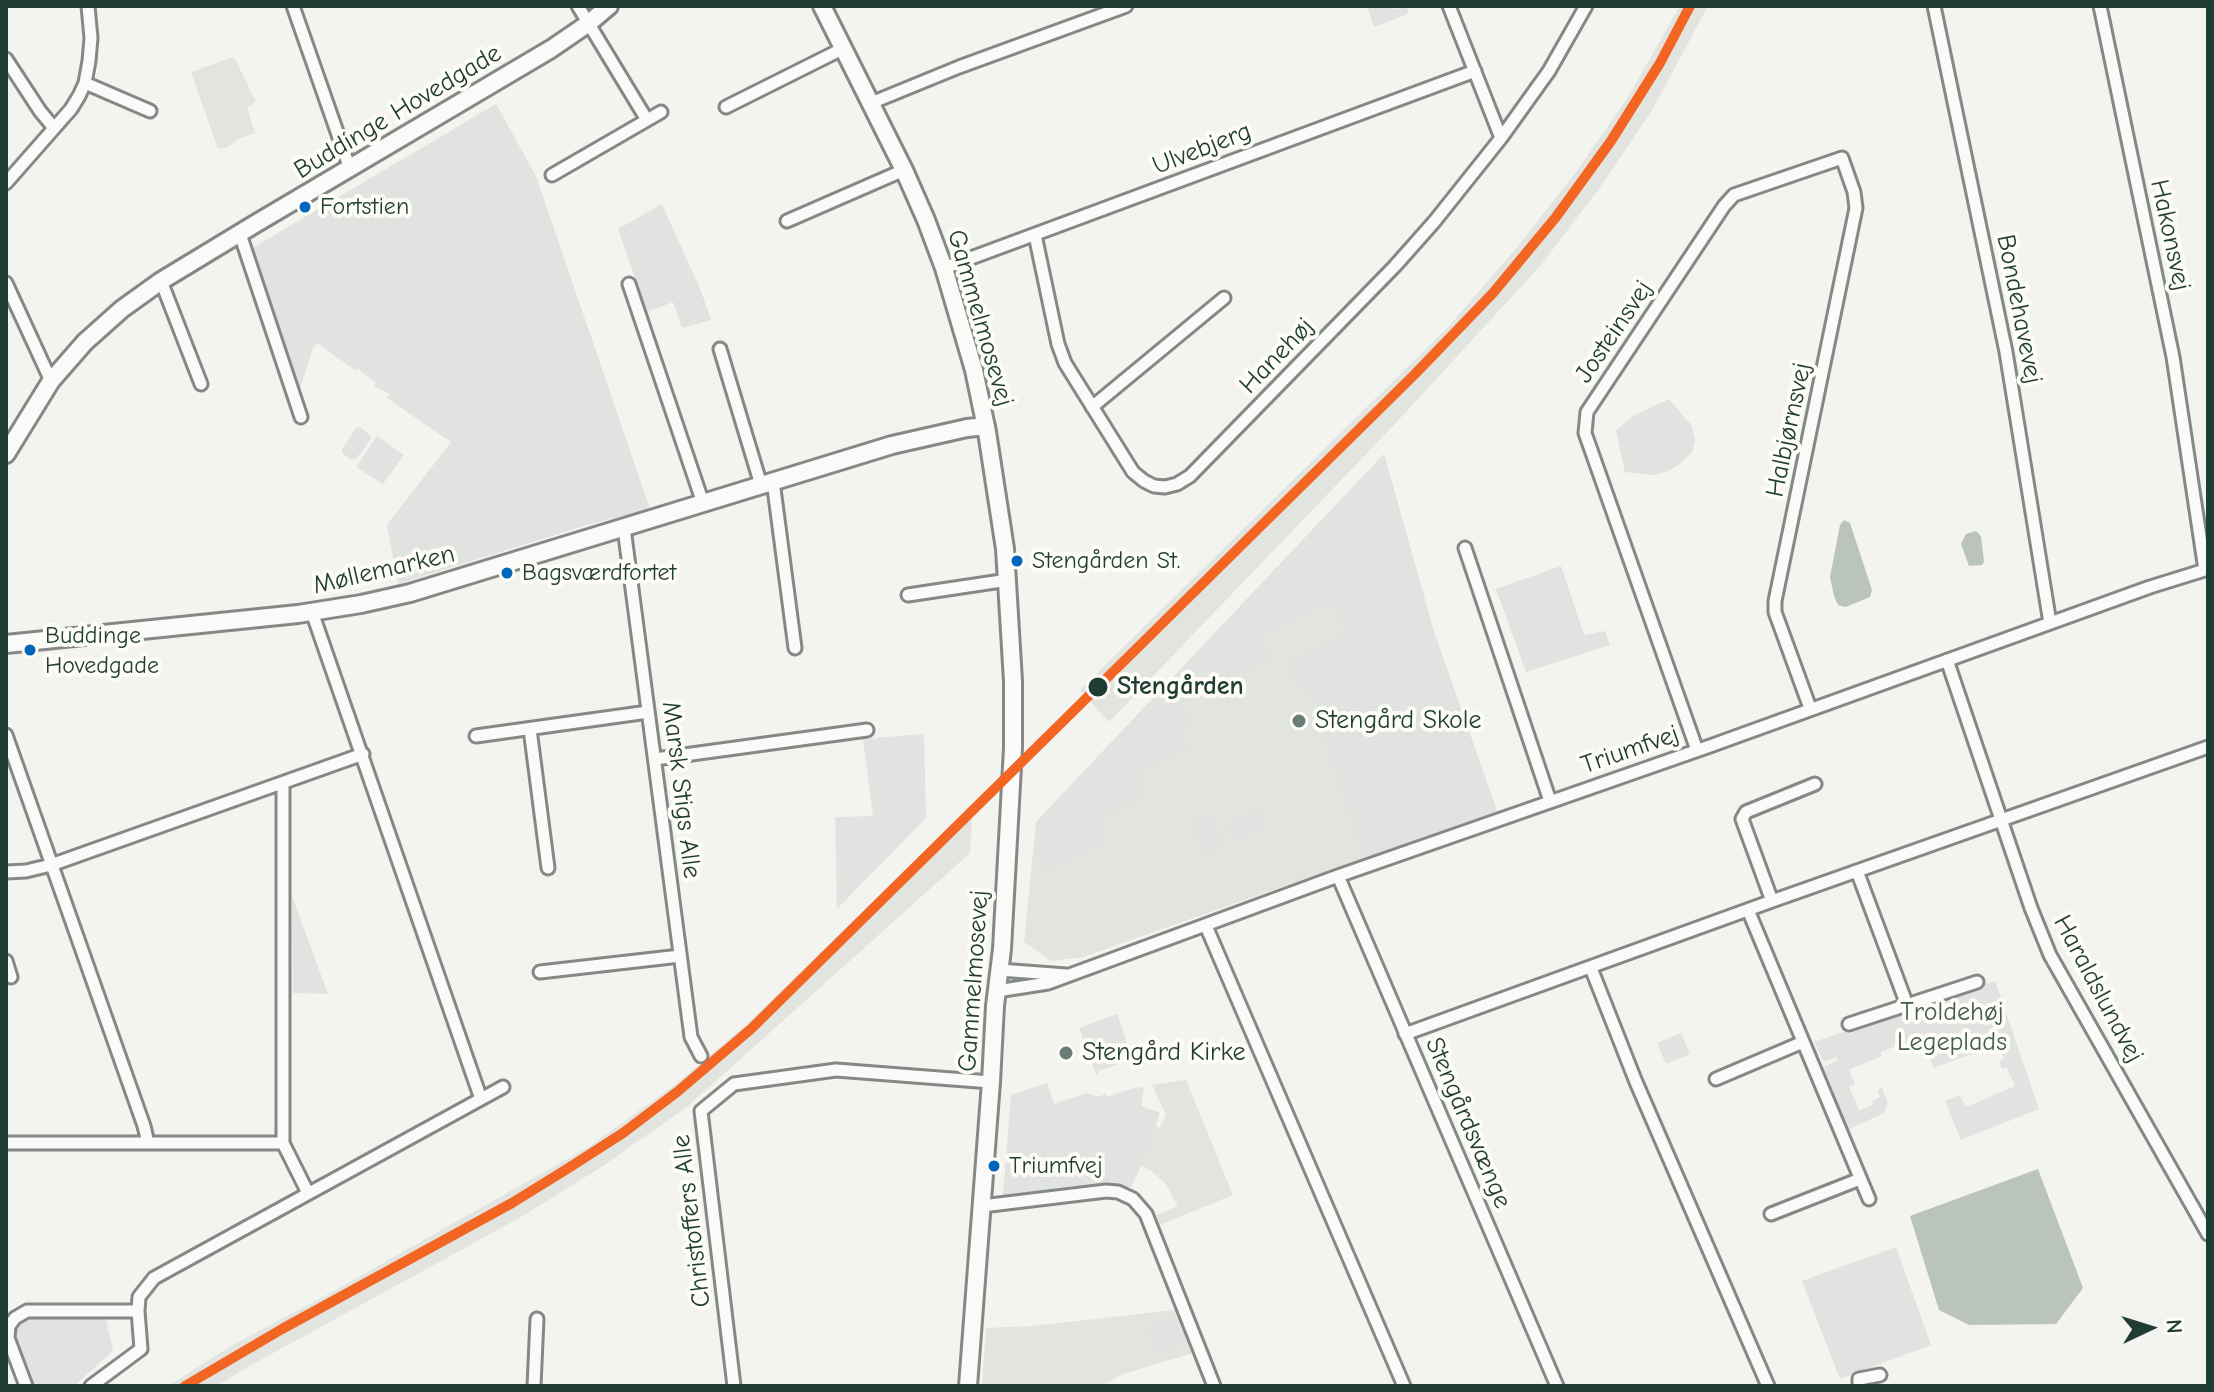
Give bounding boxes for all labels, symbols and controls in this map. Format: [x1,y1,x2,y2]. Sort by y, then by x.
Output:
street label: Buddinge Hovedgade [289,38,507,186]
street label: Ulvebjerg [1148,116,1256,182]
street label: Hakonsvej [2143,177,2197,293]
place label: Fortstien [320,193,409,221]
marker: Fortstien [297,199,313,215]
street label: Gammelmosevej [940,226,1020,410]
street label: Bondehavevej [1989,232,2049,386]
street label: Josteinsvej [1568,275,1660,389]
street label: Hanehøj [1233,312,1321,400]
street label: Halbjørnsvej [1760,360,1818,500]
street label: Møllemarken [310,539,458,601]
place label: Stengården St. [1032,547,1180,575]
marker: Stengården St. [1009,553,1025,569]
place label: Bagsværdfortet [522,559,676,587]
marker: Bagsværdfortet [499,565,515,581]
place label: Buddinge Hovedgade [45,622,159,678]
marker: Buddinge Hovedgade [22,642,38,658]
place label: Stengården [1117,671,1244,703]
marker: Stengården [1086,675,1110,699]
street label: Marsk Stigs Alle [655,700,707,880]
place label: Stengård Skole [1315,705,1482,737]
marker: Stengård Skole [1290,712,1308,730]
street label: Triumfvej [1577,719,1683,781]
street label: Gammelmosevej [952,889,996,1073]
street label: Haraldslundvej [2046,910,2150,1068]
park label: Troldehøj Legeplads [1897,997,2007,1058]
street label: Stengårdsvænge [1418,1033,1518,1213]
place label: Stengård Kirke [1082,1037,1245,1069]
marker: Stengård Kirke [1057,1044,1075,1062]
street label: Christoffers Alle [666,1133,718,1309]
place label: Triumfvej [1009,1152,1103,1180]
marker: Triumfvej [986,1158,1002,1174]
north arrow [2110,1288,2190,1368]
text: N [2160,1318,2187,1334]

